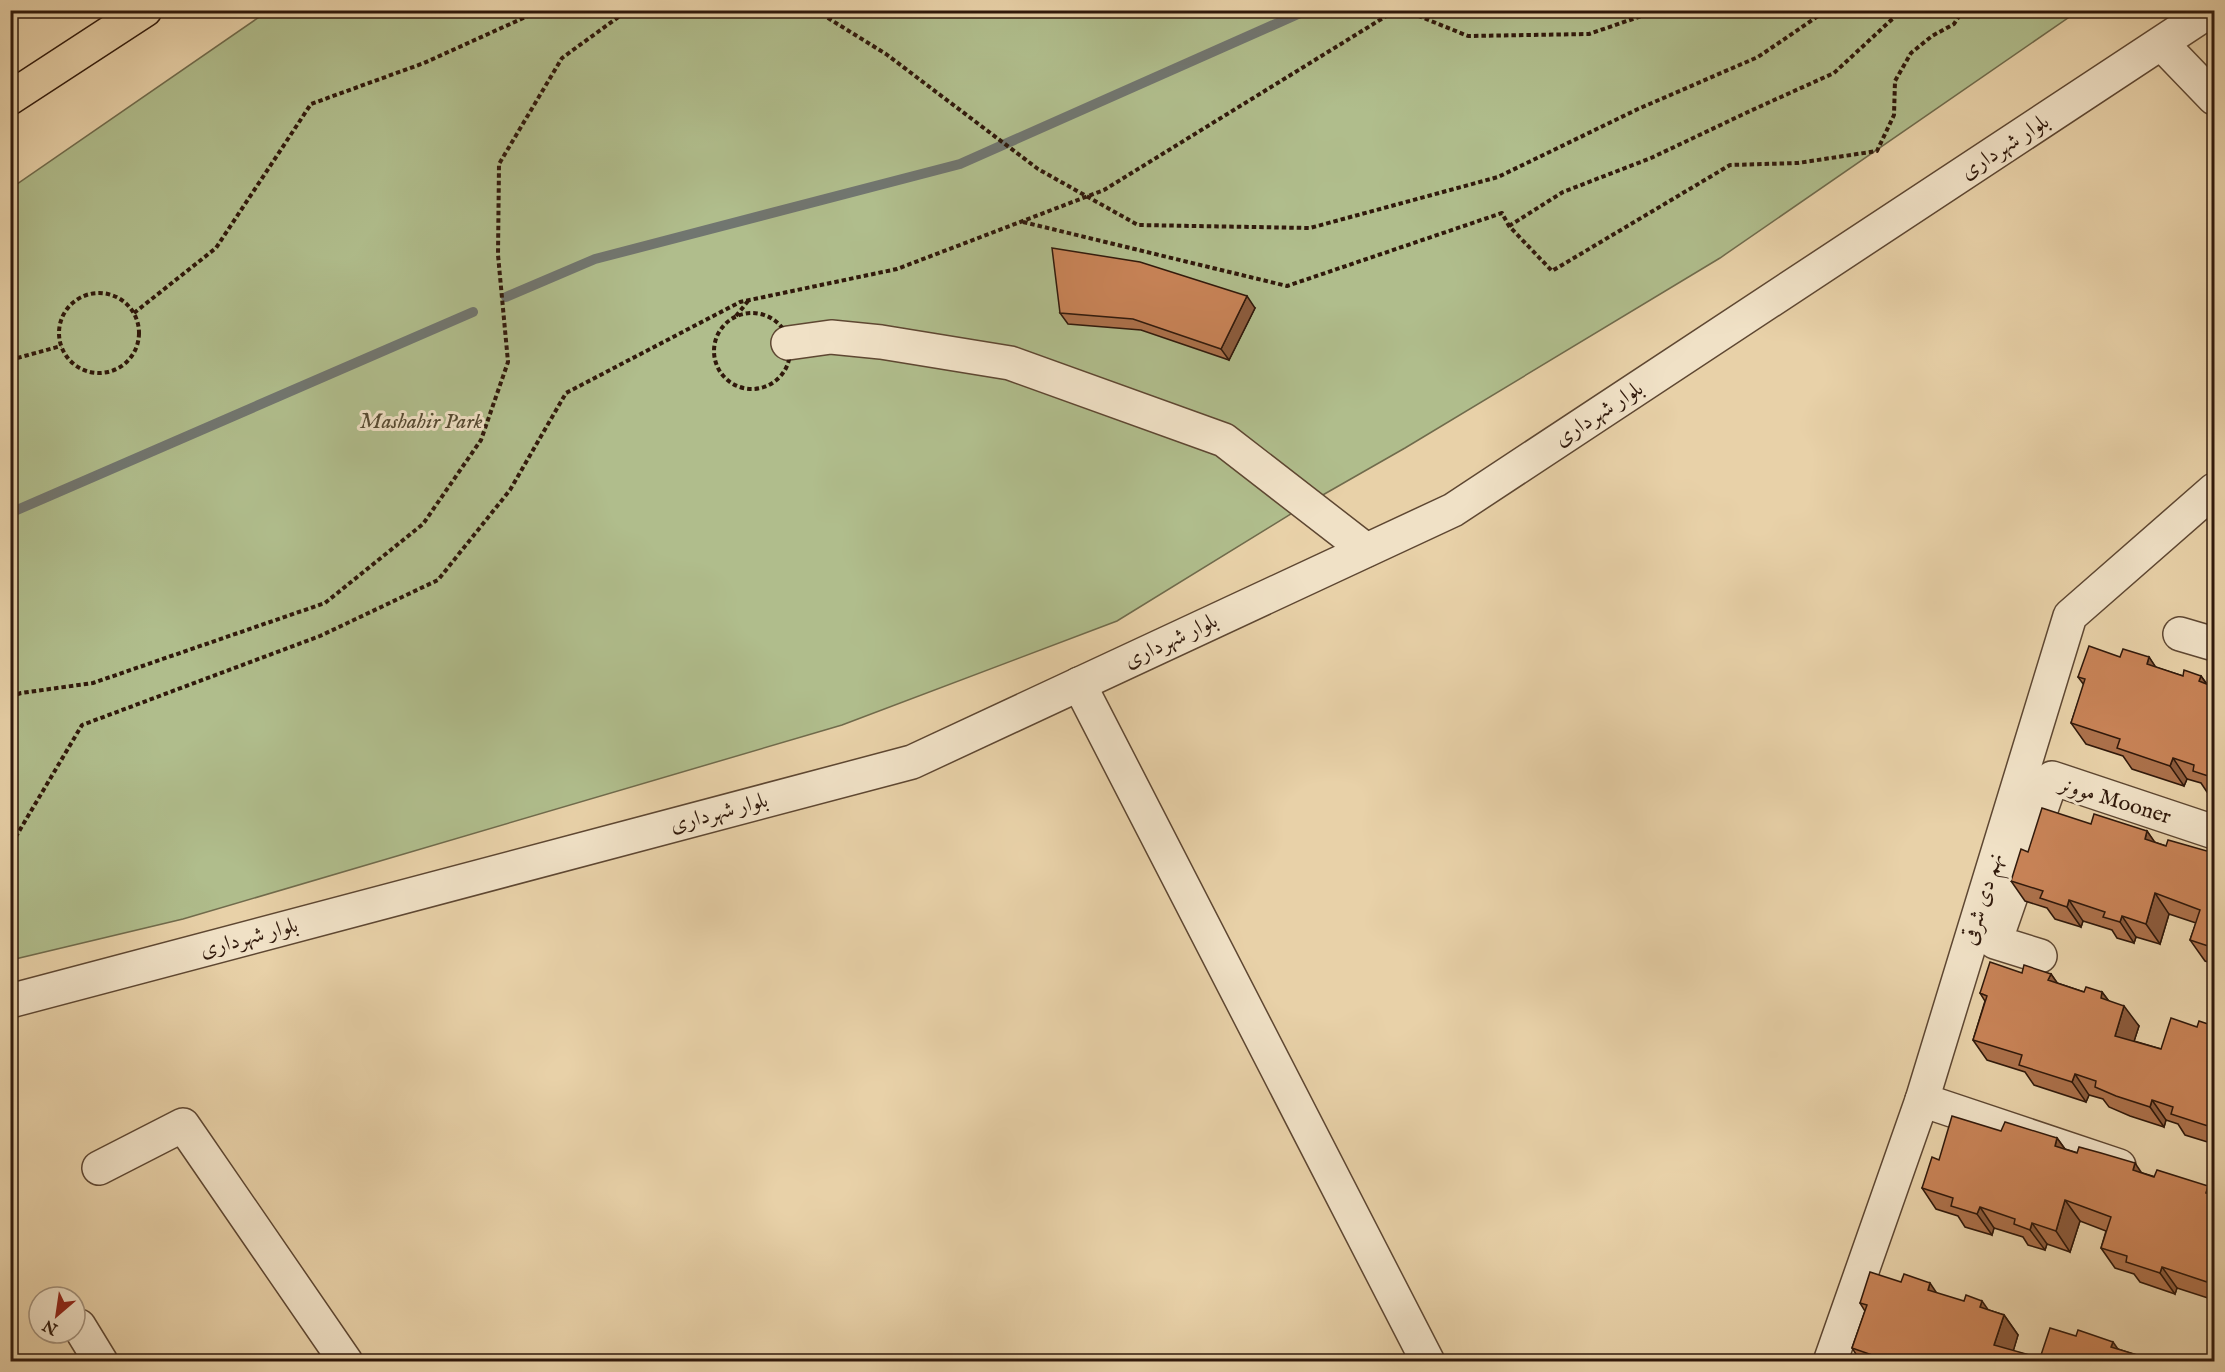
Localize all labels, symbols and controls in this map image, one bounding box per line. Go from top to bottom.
street label: بلوار شهرداری [1955,108,2055,186]
street label: بلوار شهرداری [1549,375,1649,453]
park label: Mashahir Park [360,408,483,436]
street label: بلوار شهرداری [1119,607,1223,675]
street label: موونر Mooner [2054,770,2174,831]
street label: بلوار شهرداری [667,786,771,840]
street label: نهم دی شرقی [1956,850,2015,950]
street label: بلوار شهرداری [197,911,301,965]
north arrow [27,1285,87,1345]
text: N [40,1314,62,1339]

